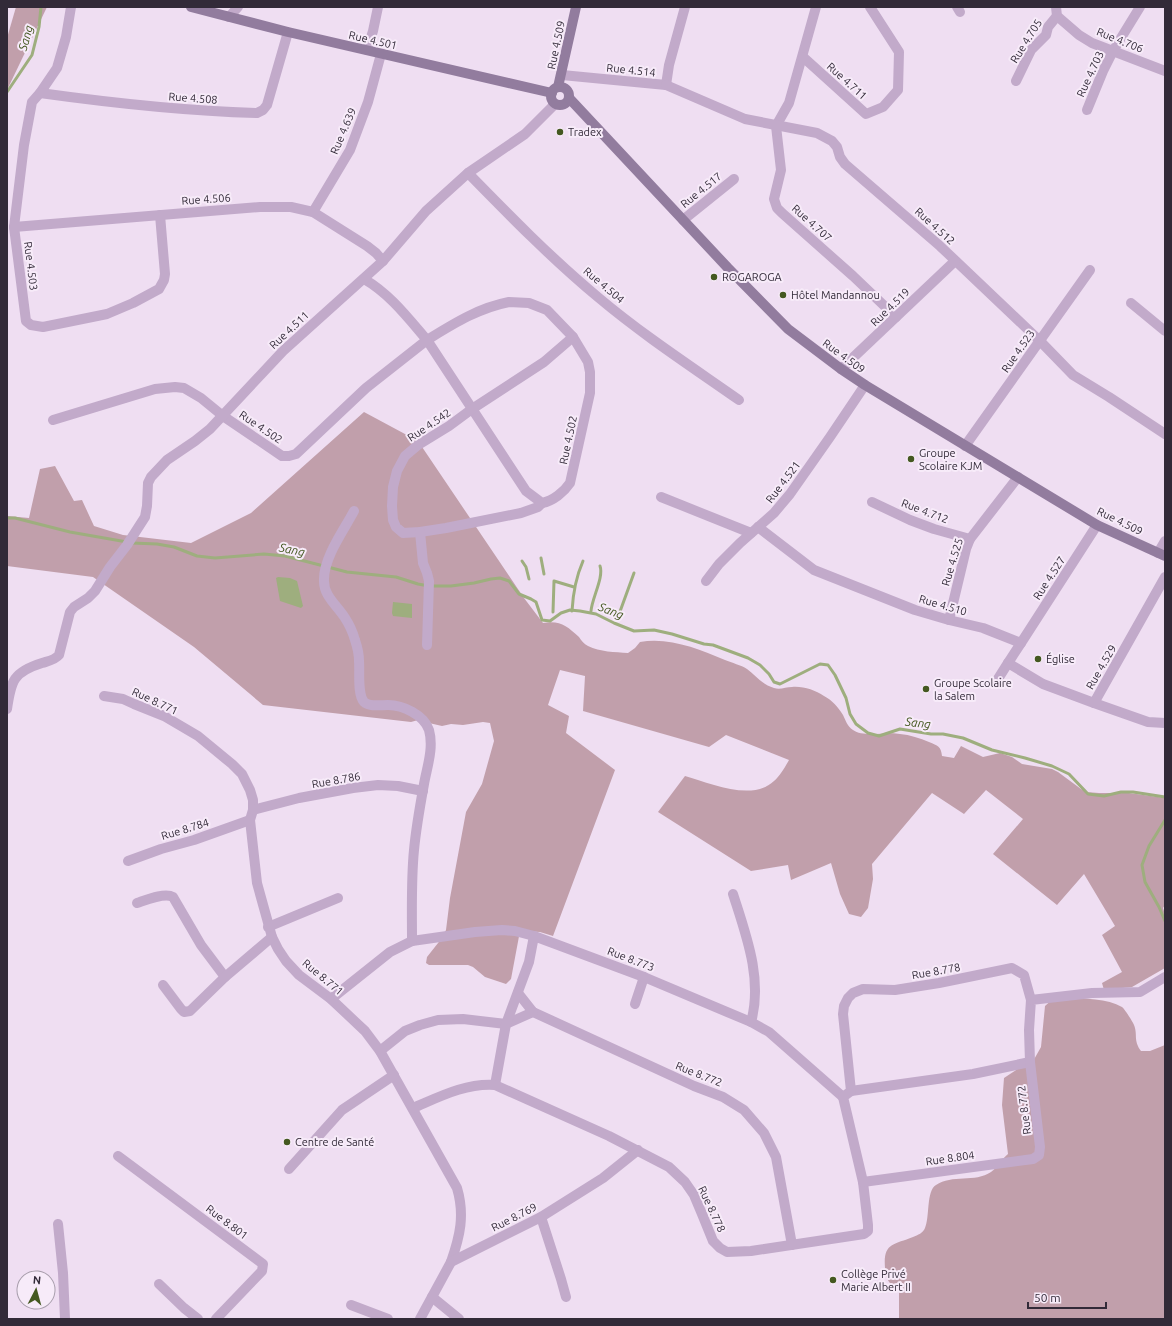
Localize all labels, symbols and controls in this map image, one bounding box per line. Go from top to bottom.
street label: Rue 4.705 [1008,17,1044,65]
street label: Rue 4.509 [545,20,567,70]
water label: Sang [15,23,35,53]
street label: Rue 4.706 [1095,25,1145,55]
street label: Rue 4.501 [348,29,398,51]
street label: Rue 4.703 [1074,49,1106,99]
street label: Rue 4.711 [825,60,869,102]
street label: Rue 4.514 [606,61,656,79]
street label: Rue 4.508 [168,90,218,106]
street label: Rue 4.639 [328,106,358,156]
place label: Tradex [568,126,602,138]
marker: Tradex [555,127,565,137]
street label: Rue 4.517 [678,170,724,210]
street label: Rue 4.506 [181,191,231,207]
street label: Rue 4.707 [790,202,834,244]
street label: Rue 4.512 [913,205,957,247]
street label: Rue 4.503 [22,241,40,291]
street label: Rue 4.504 [581,265,627,305]
place label: ROGAROGA [722,271,782,283]
marker: ROGAROGA [709,272,719,282]
street label: Rue 4.519 [868,286,912,328]
place label: Hôtel Mandannou [791,289,880,301]
marker: Hôtel Mandannou [778,290,788,300]
street label: Rue 4.511 [267,309,311,351]
street label: Rue 4.523 [999,327,1037,375]
street label: Rue 4.509 [821,337,867,375]
street label: Rue 4.542 [405,406,453,444]
street label: Rue 4.502 [237,408,285,446]
street label: Rue 4.502 [557,415,579,465]
place label: Groupe Scolaire KJM [919,447,982,472]
marker: Groupe Scolaire KJM [906,454,916,464]
street label: Rue 4.521 [763,459,803,505]
street label: Rue 4.712 [900,497,950,525]
street label: Rue 4.509 [1095,505,1145,537]
street label: Rue 4.525 [939,537,965,587]
water label: Sang [277,540,307,559]
street label: Rue 4.527 [1031,554,1067,602]
street label: Rue 4.510 [918,592,968,618]
water label: Sang [596,599,626,622]
street label: Rue 4.529 [1083,643,1119,691]
place label: Église [1046,652,1075,665]
marker: Église [1033,654,1043,664]
place label: Groupe Scolaire la Salem [934,677,1012,702]
marker: Groupe Scolaire la Salem [921,684,931,694]
street label: Rue 8.771 [130,685,180,717]
water label: Sang [904,714,932,731]
street label: Rue 8.786 [311,770,361,790]
street label: Rue 8.784 [160,816,210,842]
street label: Rue 8.773 [606,945,656,973]
street label: Rue 8.771 [300,957,346,997]
street label: Rue 8.778 [911,961,961,981]
street label: Rue 8.772 [674,1059,724,1089]
street label: Rue 8.772 [1015,1085,1033,1135]
place label: Centre de Santé [295,1136,374,1148]
marker: Centre de Santé [282,1137,292,1147]
street label: Rue 8.804 [925,1149,975,1167]
street label: Rue 8.778 [696,1184,728,1234]
street label: Rue 8.769 [489,1200,539,1234]
street label: Rue 8.801 [204,1202,250,1242]
place label: Collège Privé Marie Albert II [841,1268,911,1293]
north arrow [16,1270,56,1310]
text: N [32,1274,42,1286]
marker: Collège Privé Marie Albert II [828,1275,838,1285]
scale bar [1028,1284,1106,1310]
text: 50 m [1034,1291,1061,1304]

